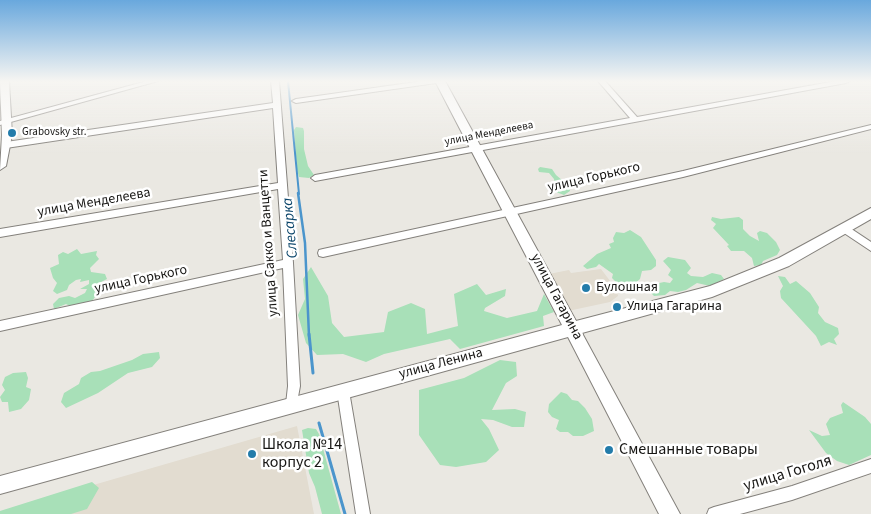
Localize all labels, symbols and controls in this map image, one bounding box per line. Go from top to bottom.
street label: улица Менделеева [444,119,534,149]
place label: Grabovsky str. [22,126,86,140]
marker: Grabovsky str. [6,127,18,139]
street label: улица Горького [546,159,642,197]
street label: улица Сакко и Ванцетти [255,169,283,317]
street label: улица Менделеева [36,185,152,221]
water label: Слесарка [279,197,303,259]
street label: улица Гагарина [526,251,586,343]
street label: улица Горького [93,262,189,298]
place label: Булошная [596,280,658,296]
marker: Булошная [580,282,592,294]
place label: Улица Гагарина [627,299,722,315]
marker: Улица Гагарина [611,301,623,313]
street label: улица Ленина [397,345,485,383]
place label: Школа №14 корпус 2 [262,435,342,473]
place label: Смешанные товары [619,440,758,460]
marker: Смешанные товары [603,444,615,456]
marker: Школа №14 корпус 2 [246,448,258,460]
street label: улица Гоголя [741,451,835,497]

